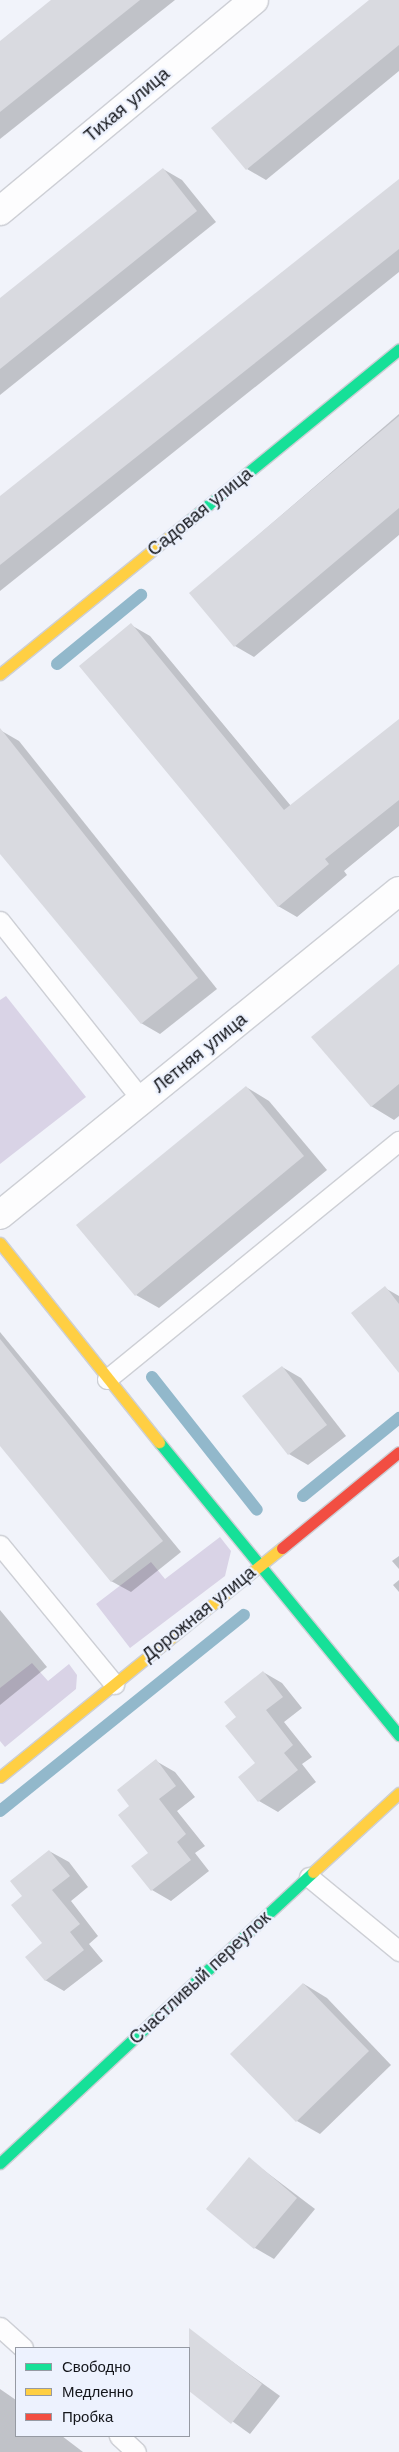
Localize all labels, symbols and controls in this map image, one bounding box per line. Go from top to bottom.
street label: Тихая улица [80,63,174,147]
street label: Садовая улица [143,463,257,561]
street label: Летняя улица [149,1009,251,1097]
street label: Дорожная улица [138,1562,260,1666]
street label: Счастливый переулок [125,1907,275,2049]
legend [15,2347,190,2437]
text: Свободно [62,2358,131,2376]
text: Медленно [62,2383,133,2401]
text: Пробка [62,2408,113,2426]

